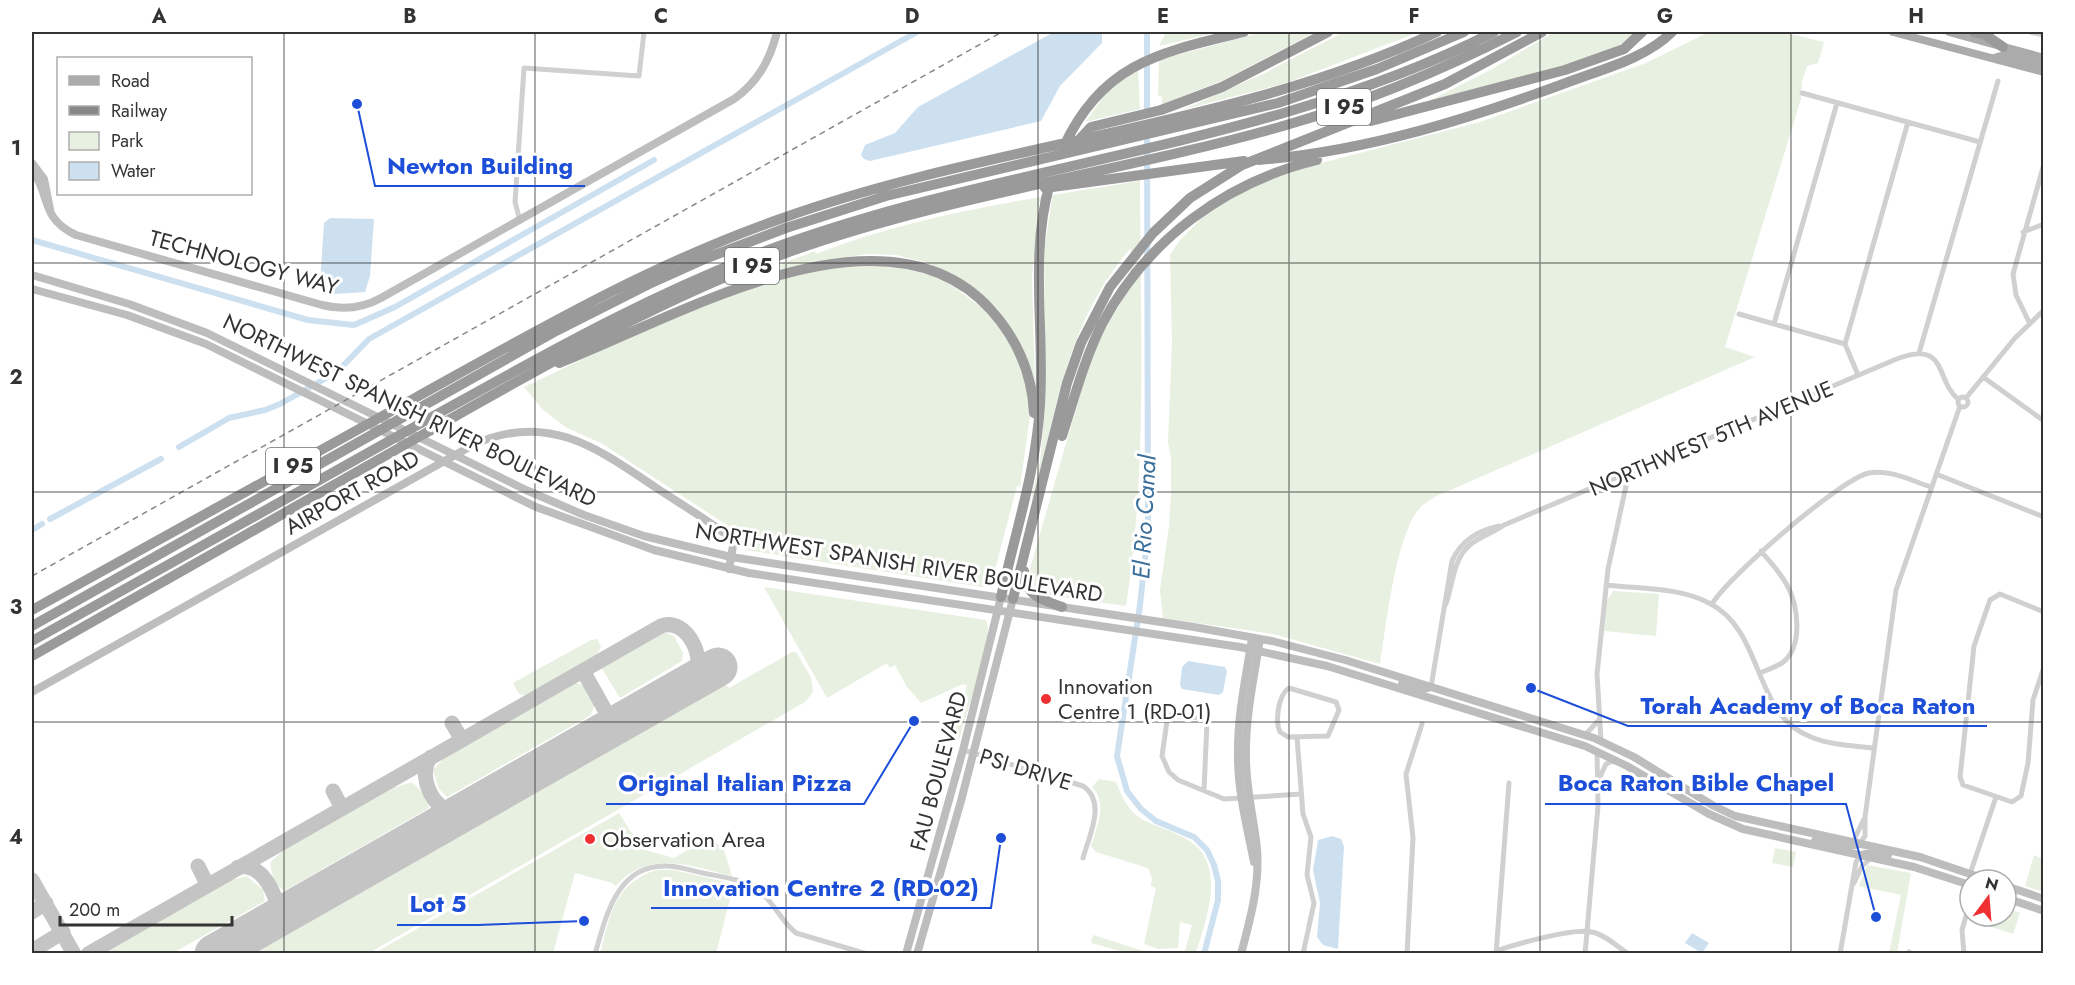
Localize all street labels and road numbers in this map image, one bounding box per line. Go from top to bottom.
road number: I 95 [1317,89,1371,125]
street label: TECHNOLOGY WAY [146,221,343,303]
road number: I 95 [725,248,779,284]
street label: NORTHWEST SPANISH RIVER BOULEVARD [218,305,602,515]
street label: NORTHWEST 5TH AVENUE [1584,372,1838,504]
street label: AIRPORT ROAD [279,442,425,542]
road number: I 95 [266,448,320,484]
street label: NORTHWEST SPANISH RIVER BOULEVARD [693,514,1105,610]
street label: FAU BOULEVARD [901,688,975,854]
street label: PSI DRIVE [976,740,1076,798]

